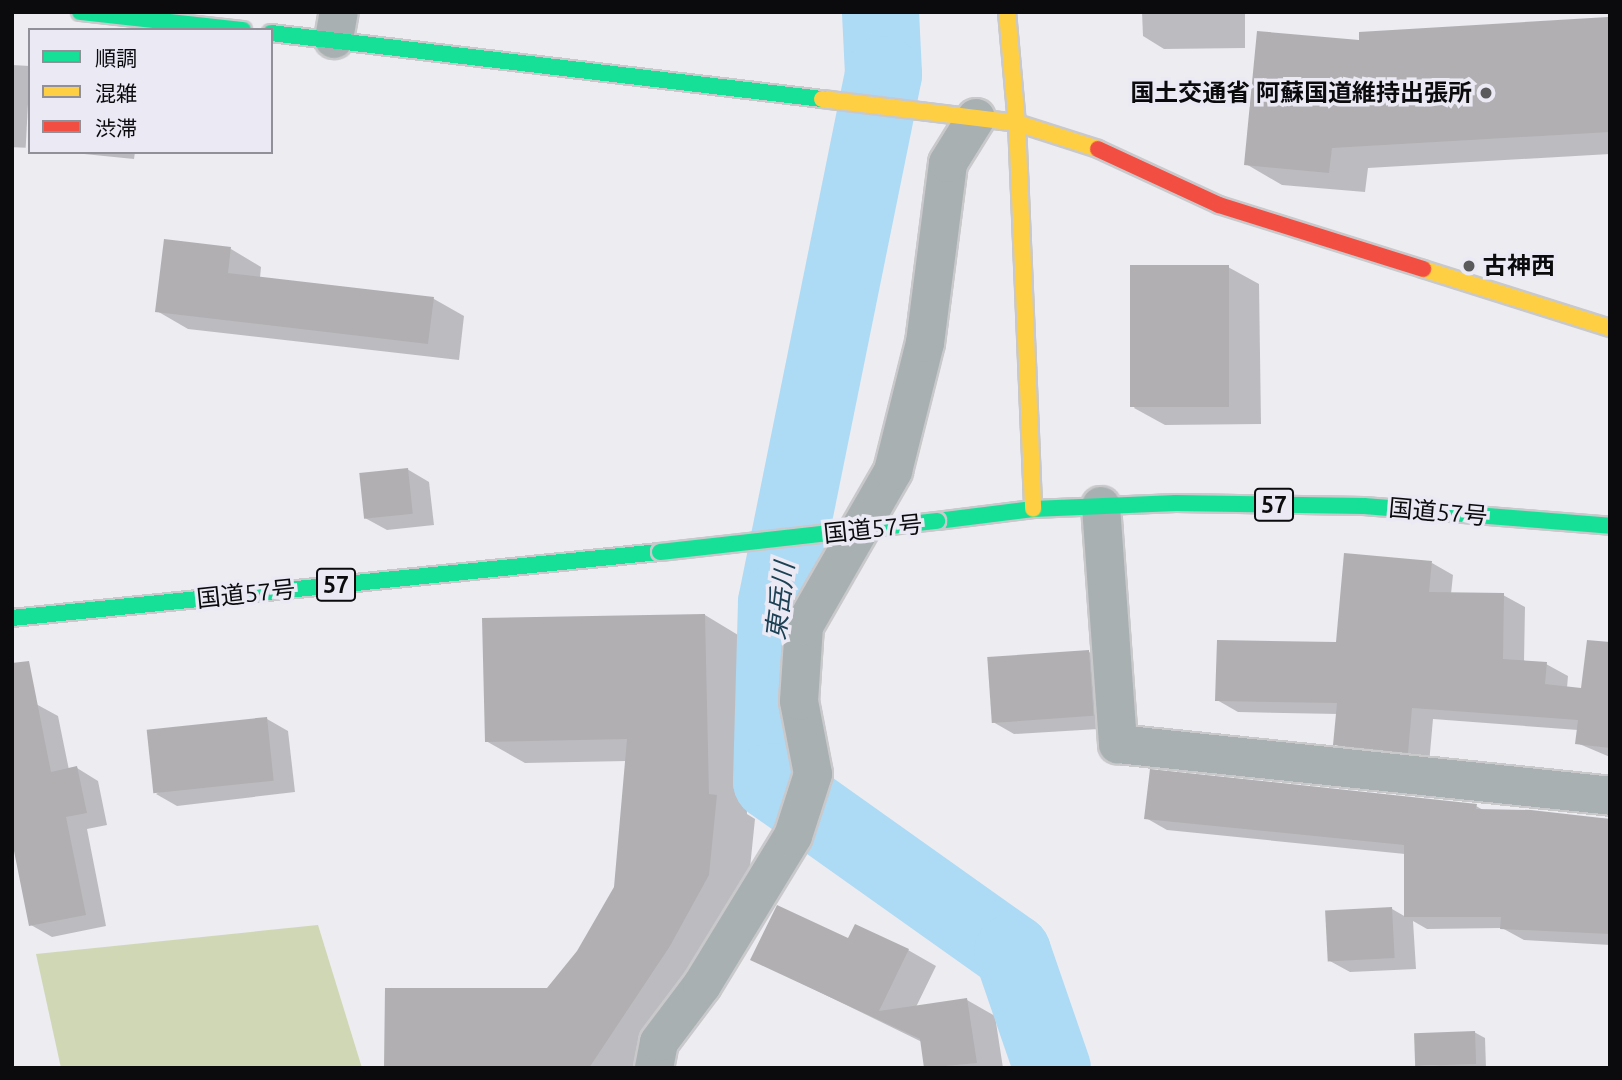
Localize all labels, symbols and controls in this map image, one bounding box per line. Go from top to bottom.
legend [28,28,273,154]
text: 順調 [95,46,137,70]
place label: 国土交通省 阿蘇国道維持出張所 [1130,79,1472,107]
text: 混雑 [95,81,137,105]
marker: 国土交通省 阿蘇国道維持出張所 [1478,85,1494,101]
text: 渋滞 [95,116,137,140]
place label: 古神西 [1483,252,1555,280]
marker: 古神西 [1461,258,1477,274]
road number: 57 [1253,485,1295,524]
street label: 国道57号 [1387,493,1489,531]
street label: 国道57号 [822,510,924,548]
water label: 東岳川 [760,560,800,642]
road number: 57 [315,566,357,604]
street label: 国道57号 [195,575,297,613]

